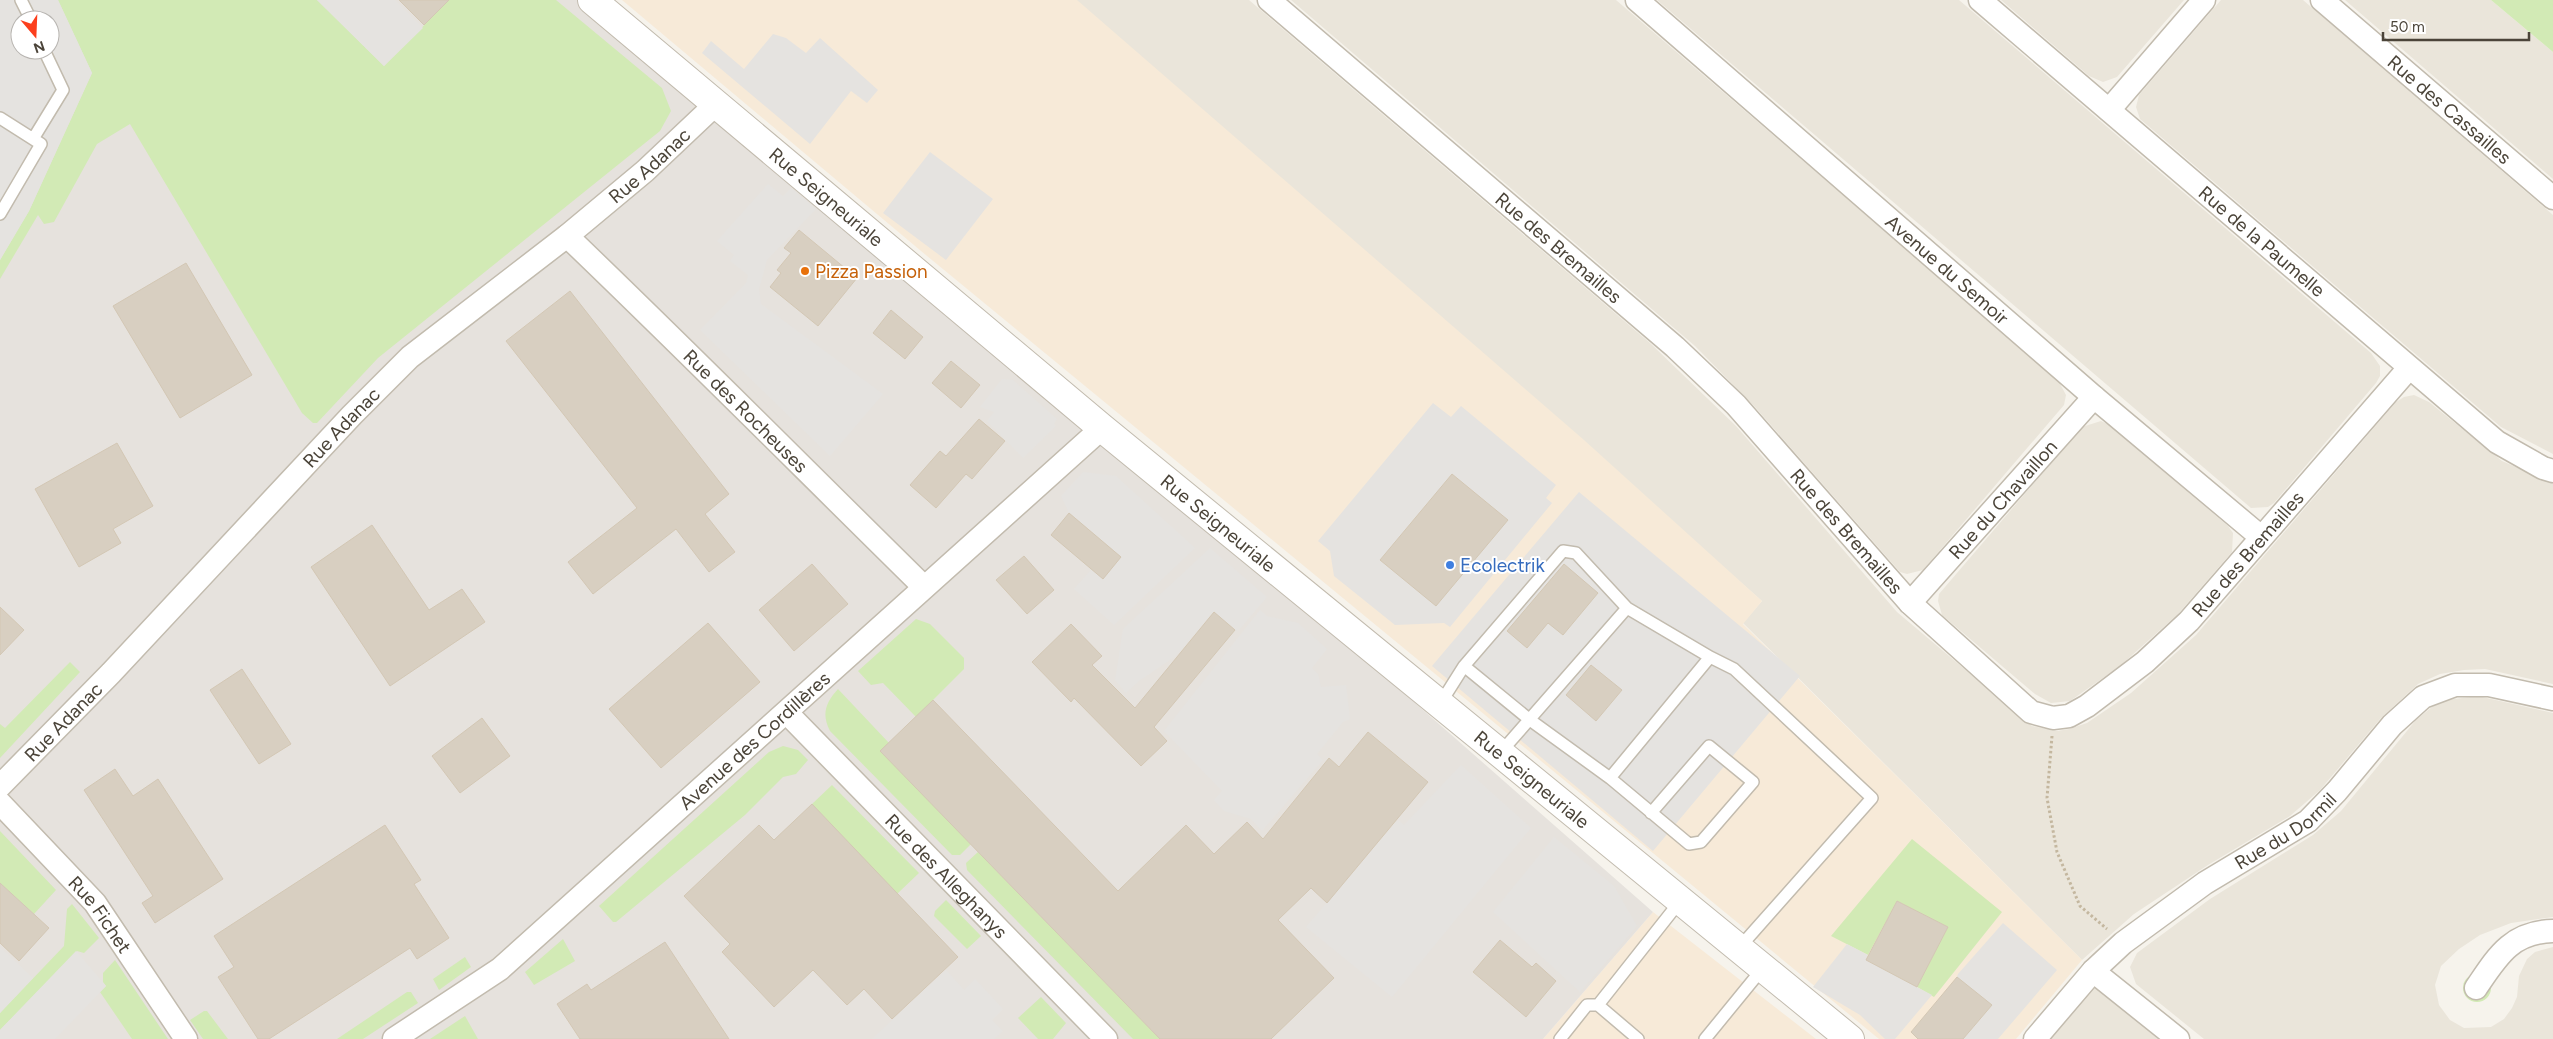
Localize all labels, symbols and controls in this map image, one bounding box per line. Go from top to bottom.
north arrow [10,10,60,60]
scale bar [2383,10,2529,42]
text: 50 m [2390,18,2425,36]
text: N [31,37,47,57]
street label: Rue des Cassailles [2383,50,2516,169]
street label: Rue Adanac [604,123,695,208]
street label: Rue Seigneuriale [765,142,888,251]
street label: Rue de la Paumelle [2194,181,2330,301]
street label: Rue des Bremailles [1491,187,1627,308]
street label: Avenue du Semoir [1881,210,2014,330]
place label: Pizza Passion [815,260,928,283]
marker: Pizza Passion [799,265,811,277]
street label: Rue des Rocheuses [679,344,813,477]
street label: Rue Adanac [298,383,384,472]
street label: Rue du Chavaillon [1943,435,2062,564]
street label: Rue des Bremailles [1786,464,1908,598]
street label: Rue Seigneuriale [1156,469,1281,577]
street label: Rue des Bremailles [2186,486,2308,622]
place label: Ecolectrik [1460,554,1545,577]
marker: Ecolectrik [1444,559,1456,571]
street label: Avenue des Cordillères [674,667,835,814]
street label: Rue Adanac [19,677,107,766]
street label: Rue Seigneuriale [1470,725,1594,833]
street label: Rue du Dormil [2230,788,2341,874]
street label: Rue des Alleghanys [881,809,1013,943]
street label: Rue Fichet [64,871,137,957]

